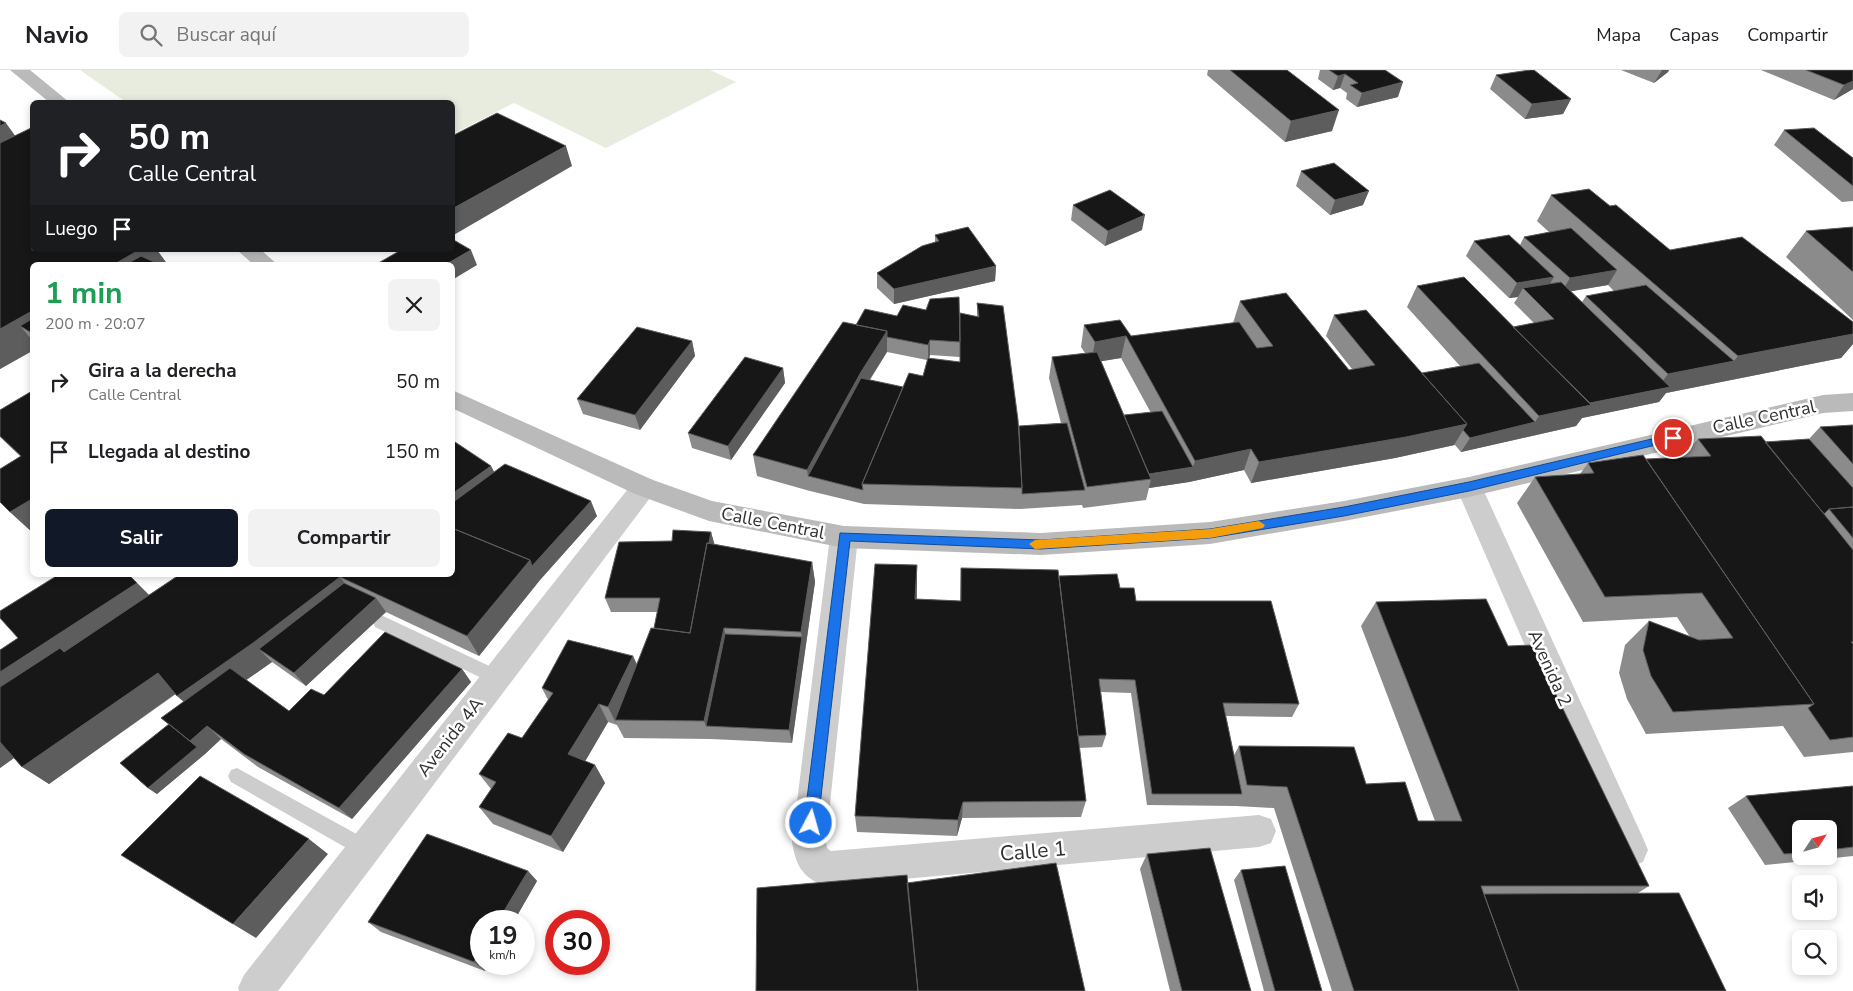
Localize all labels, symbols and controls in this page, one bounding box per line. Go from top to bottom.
search box [119,12,469,57]
text: Navio [25,19,89,51]
icon: search [137,21,165,49]
text: Buscar aquí [177,22,276,48]
text: Mapa [1596,23,1641,47]
text: Capas [1669,23,1719,47]
text: Compartir [1747,23,1828,47]
text: 50 m [128,114,210,161]
icon: right [45,120,110,185]
text: Calle Central [128,159,256,189]
icon: arrive [108,215,136,243]
text: Luego [45,216,98,242]
text: 1 min [45,273,123,314]
button: close [388,279,440,331]
text: 200 m · 20:07 [45,313,146,335]
text: Gira a la derecha [88,358,237,384]
icon: right [45,368,73,396]
text: 50 m [396,369,440,395]
text: Calle Central [88,384,181,406]
street label: Calle Central [1710,394,1818,440]
pin [1652,417,1694,459]
icon: arrive [1659,424,1687,452]
icon: arrive [45,438,73,466]
text: Llegada al destino [88,439,250,465]
text: 150 m [385,439,440,465]
street label: Calle Central [719,501,827,545]
button: Salir [45,509,238,567]
button: Compartir [248,509,440,567]
street label: Avenida 2 [1523,626,1577,710]
street label: Avenida 4A [412,692,488,782]
position arrow [784,796,836,848]
north arrow [1792,820,1838,865]
map controls [1792,820,1837,975]
street label: Calle 1 [999,834,1067,868]
button: sound [1792,875,1837,920]
speed limit sign: 30 [545,910,610,975]
text: 19 [487,919,518,953]
button: search [1792,930,1837,975]
text: km/h [489,947,516,963]

